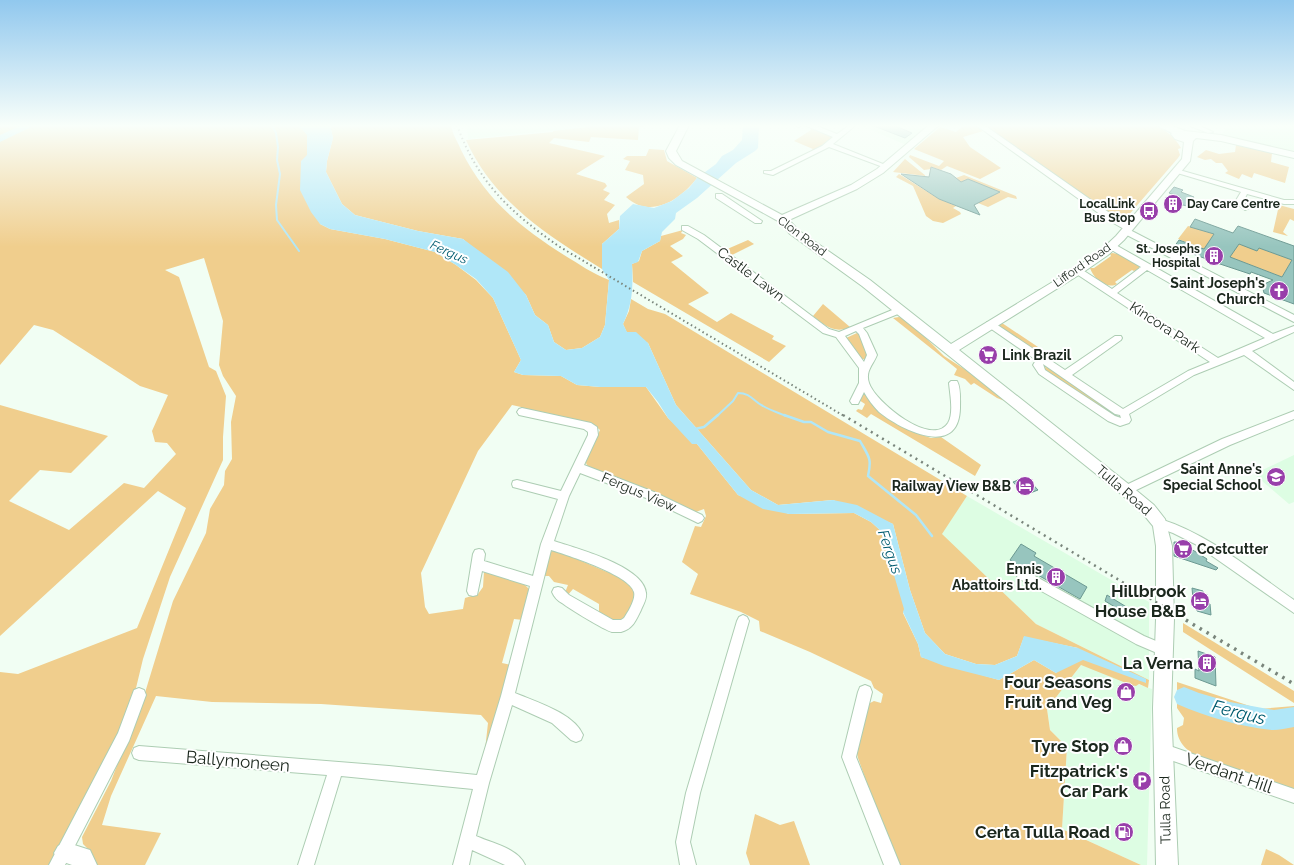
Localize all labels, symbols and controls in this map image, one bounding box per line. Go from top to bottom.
building icon: Day Care Centre [1162,193,1184,215]
place label: LocalLink Bus Stop [1079,197,1135,225]
place label: Day Care Centre [1187,197,1280,211]
bus stop icon: LocalLink Bus Stop [1138,200,1160,222]
street label: Clon Road [775,213,829,259]
water label: Fergus [428,237,470,267]
street label: Lifford Road [1051,240,1113,290]
place label: St. Josephs Hospital [1136,242,1200,270]
street label: Castle Lawn [714,244,788,304]
building icon: St. Josephs Hospital [1203,245,1225,267]
place label: Saint Joseph's Church [1170,275,1265,307]
church icon: Saint Joseph's Church [1268,280,1290,302]
street label: Kincora Park [1127,298,1204,356]
supermarket icon: Link Brazil [977,344,999,366]
place label: Link Brazil [1002,347,1072,363]
place label: Saint Anne's Special School [1163,461,1263,493]
street label: Tulla Road [1093,462,1155,518]
school or university icon: Saint Anne's Special School [1265,466,1287,488]
street label: Fergus View [599,469,679,515]
hotel icon: Railway View B&B [1014,475,1036,497]
place label: Railway View B&B [892,478,1011,494]
water label: Fergus [874,528,906,576]
supermarket icon: Costcutter [1172,538,1194,560]
place label: Costcutter [1197,541,1269,557]
place label: Ennis Abattoirs Ltd. [952,561,1042,593]
building icon: Ennis Abattoirs Ltd. [1045,566,1067,588]
place label: Hillbrook House B&B [1095,581,1187,621]
hotel icon: Hillbrook House B&B [1189,590,1211,612]
building icon: La Verna [1196,652,1218,674]
place label: La Verna [1123,653,1193,673]
place label: Four Seasons Fruit and Veg [1004,672,1112,712]
shop icon: Four Seasons Fruit and Veg [1115,681,1137,703]
water label: Fergus [1210,695,1269,729]
shop icon: Tyre Stop [1112,735,1134,757]
place label: Tyre Stop [1032,736,1109,756]
street label: Ballymoneen [185,746,291,776]
street label: Verdant Hill [1183,749,1276,797]
place label: Fitzpatrick's Car Park [1030,761,1129,801]
parking icon: Fitzpatrick's Car Park [1131,770,1153,792]
street label: Tulla Road [1156,776,1174,844]
fuel station icon: Certa Tulla Road [1113,821,1135,843]
place label: Certa Tulla Road [975,822,1110,842]

